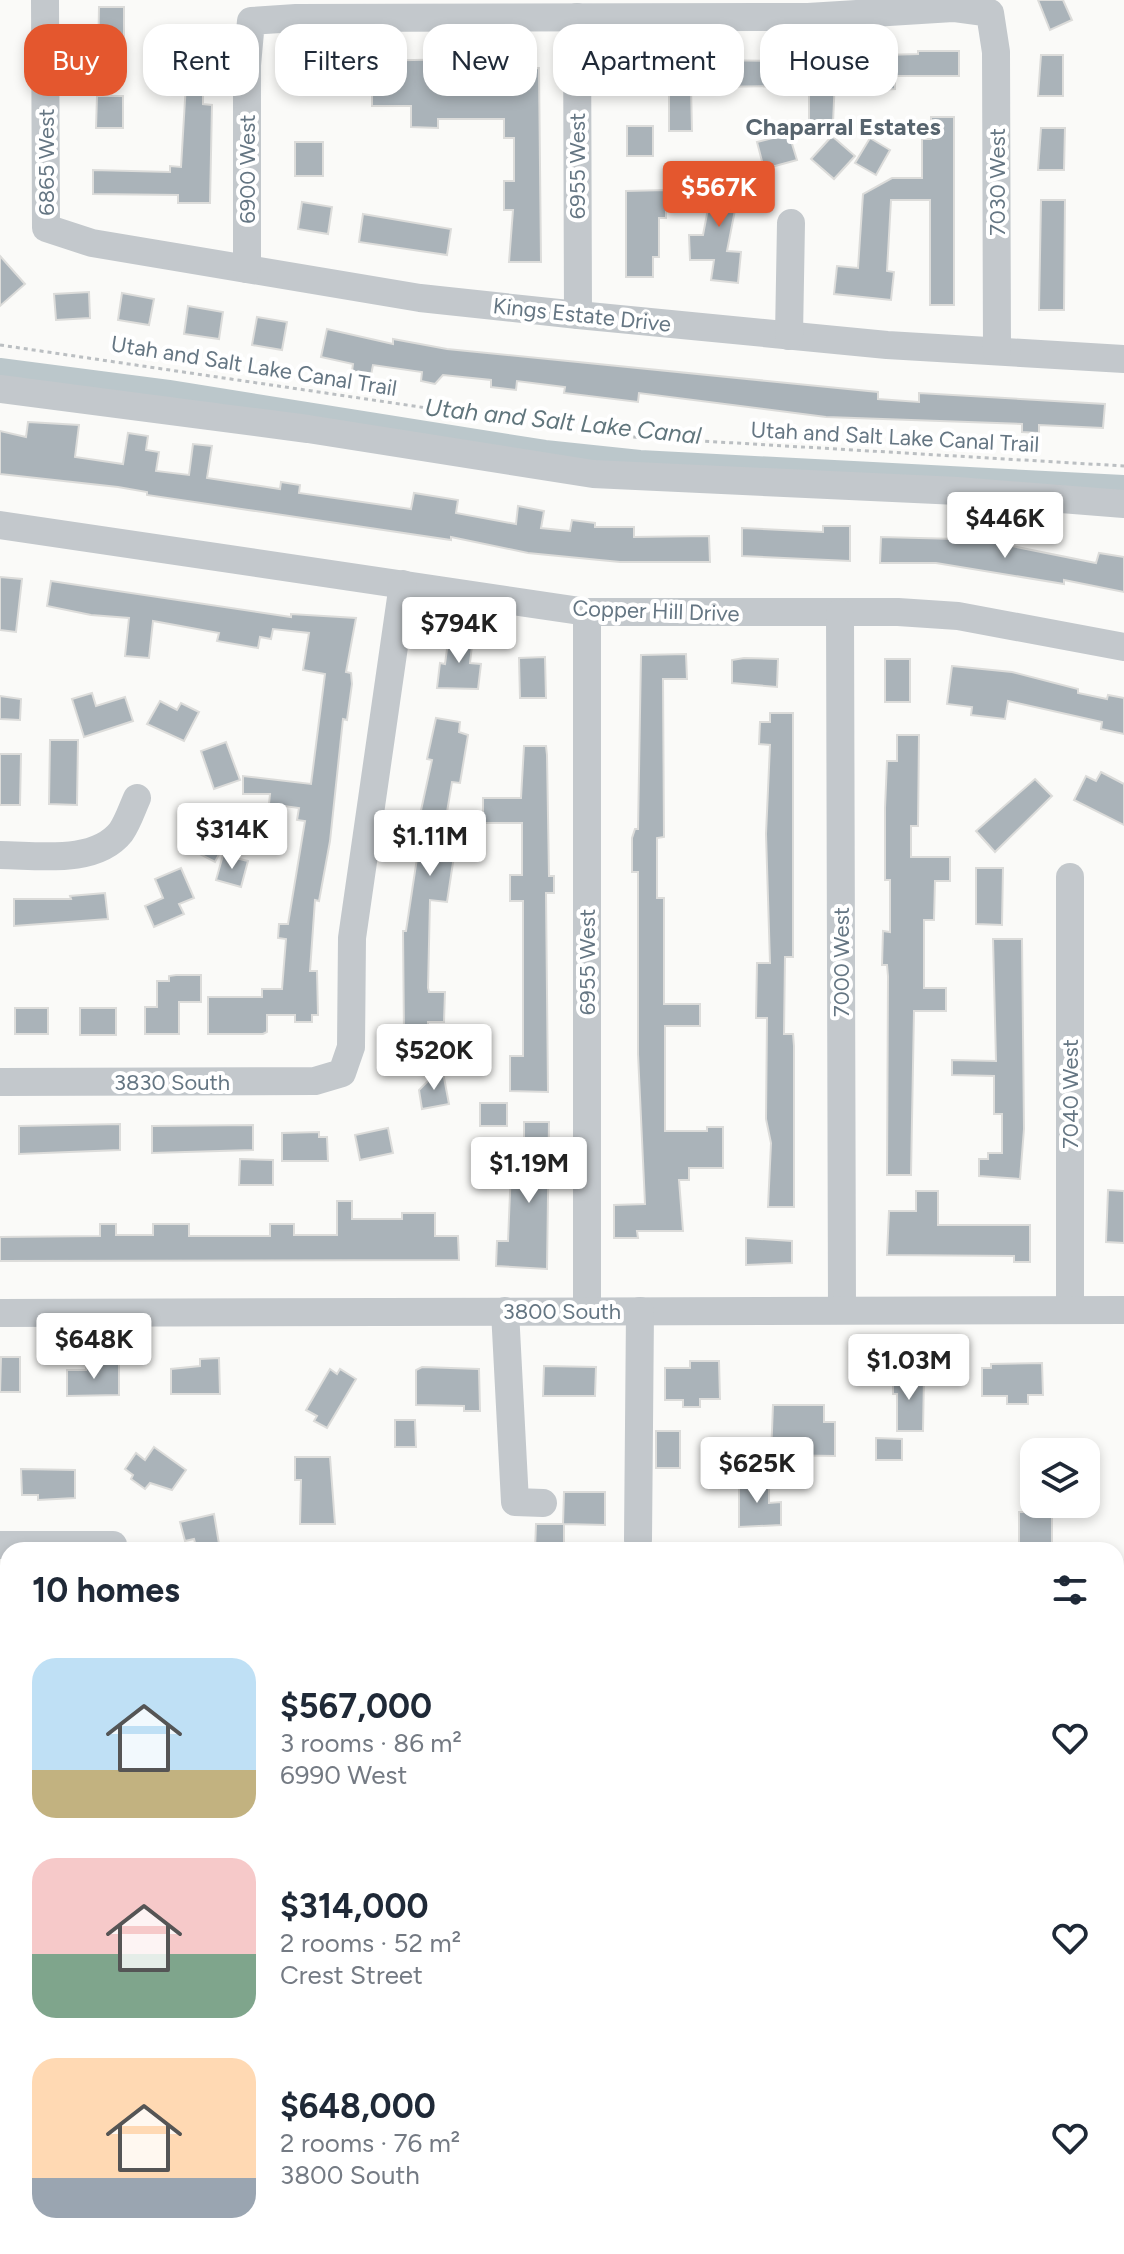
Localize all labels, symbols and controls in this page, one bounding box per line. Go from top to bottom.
chip: Buy [24,24,127,96]
chip: Rent [143,24,259,96]
chip: Filters [275,24,407,96]
chip: New [423,24,537,96]
chip: Apartment [553,24,744,96]
chip: House [760,24,898,96]
street label: 6865 West [33,108,60,216]
district label: Chaparral Estates [745,112,941,141]
street label: 6955 West [564,113,591,219]
street label: 6900 West [234,114,261,224]
street label: 7030 West [984,128,1011,236]
pin: $567K [663,161,775,229]
text: $567K [681,171,757,203]
street label: Kings Estate Drive [492,292,672,338]
street label: Utah and Salt Lake Canal Trail [109,330,399,402]
water label: Utah and Salt Lake Canal [423,392,703,450]
street label: Utah and Salt Lake Canal Trail [750,416,1040,458]
pin: $446K [949,492,1061,560]
text: $446K [965,502,1045,534]
street label: Copper Hill Drive [572,595,740,627]
pin: $794K [403,597,515,665]
text: $794K [420,607,498,639]
pin: $314K [176,803,288,871]
pin: $1.11M [365,810,495,878]
text: $314K [195,813,269,845]
text: $1.11M [392,820,468,852]
street label: 7000 West [828,907,855,1017]
street label: 6955 West [574,909,601,1015]
pin: $520K [378,1024,490,1092]
text: $520K [395,1034,473,1066]
street label: 7040 West [1057,1039,1084,1149]
street label: 3830 South [114,1069,230,1096]
pin: $1.19M [464,1137,594,1205]
text: $1.19M [489,1147,569,1179]
street label: 3800 South [503,1298,621,1325]
pin: $648K [38,1313,150,1381]
text: $648K [54,1323,134,1355]
pin: $1.03M [844,1334,974,1402]
text: $1.03M [866,1344,952,1376]
pin: $625K [701,1437,813,1505]
map controls [1020,1438,1100,1518]
button: layers [1020,1438,1100,1518]
text: $625K [719,1447,795,1479]
icon: filters [1048,1568,1092,1612]
text: 10 homes [32,1570,180,1611]
text: $567,000 [280,1686,432,1727]
icon: home [96,1690,192,1786]
icon: heart [1048,1716,1092,1760]
text: 3 rooms · 86 m² [280,1727,462,1759]
text: 6990 West [280,1759,407,1791]
text: $314,000 [280,1886,428,1927]
icon: home [96,1890,192,1986]
icon: heart [1048,1916,1092,1960]
text: 2 rooms · 52 m² [280,1927,461,1959]
text: Crest Street [280,1959,423,1991]
text: $648,000 [280,2086,436,2127]
icon: home [96,2090,192,2186]
icon: heart [1048,2116,1092,2160]
text: 2 rooms · 76 m² [280,2127,460,2159]
text: 3800 South [280,2159,420,2191]

